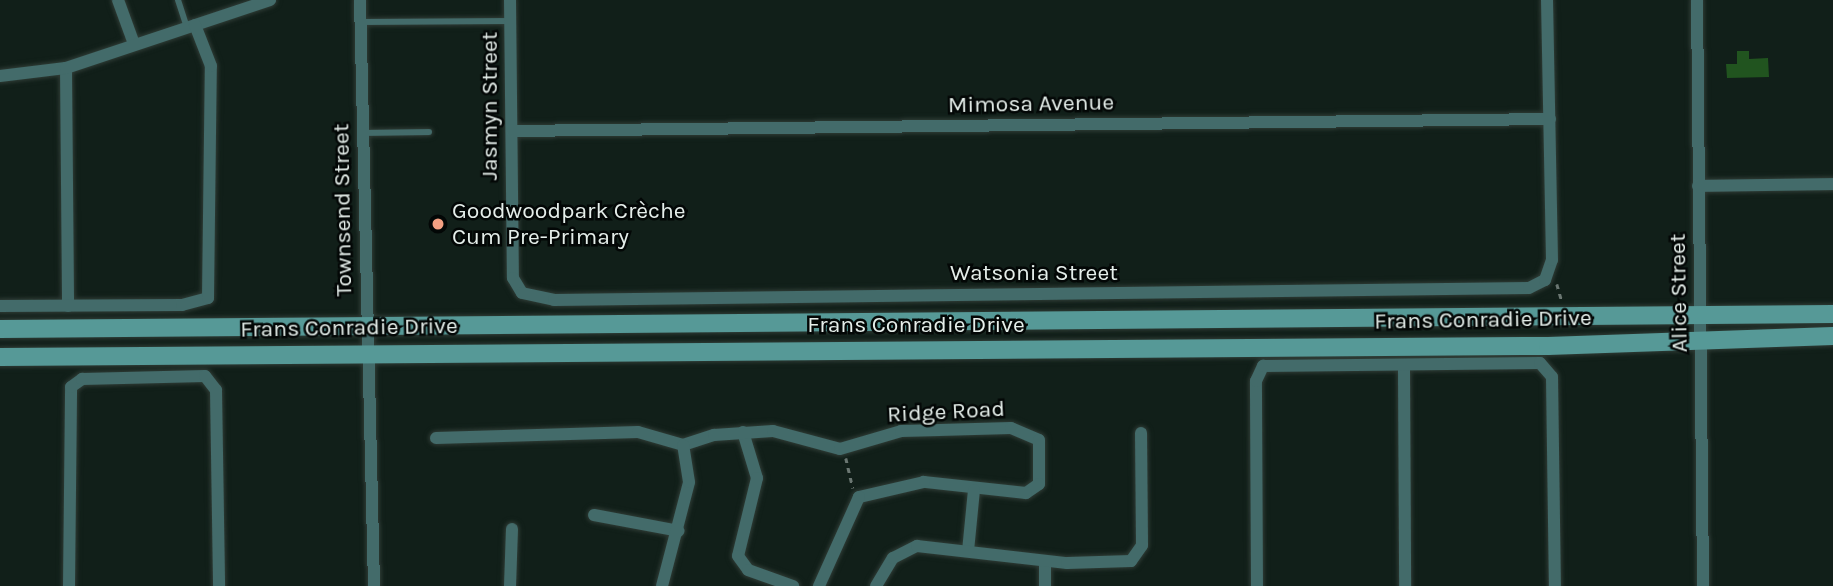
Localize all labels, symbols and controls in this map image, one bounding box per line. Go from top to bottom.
street label: Jasmyn Street [476,32,504,180]
street label: Mimosa Avenue [948,89,1114,119]
street label: Townsend Street [328,123,358,297]
place label: Goodwoodpark Crèche Cum Pre-Primary [452,197,686,251]
marker: Goodwoodpark Crèche Cum Pre-Primary [430,216,446,232]
street label: Alice Street [1664,233,1694,353]
street label: Watsonia Street [950,259,1118,287]
street label: Frans Conradie Drive [1374,304,1592,336]
street label: Frans Conradie Drive [807,311,1025,339]
street label: Frans Conradie Drive [240,312,458,344]
street label: Ridge Road [886,395,1006,429]

